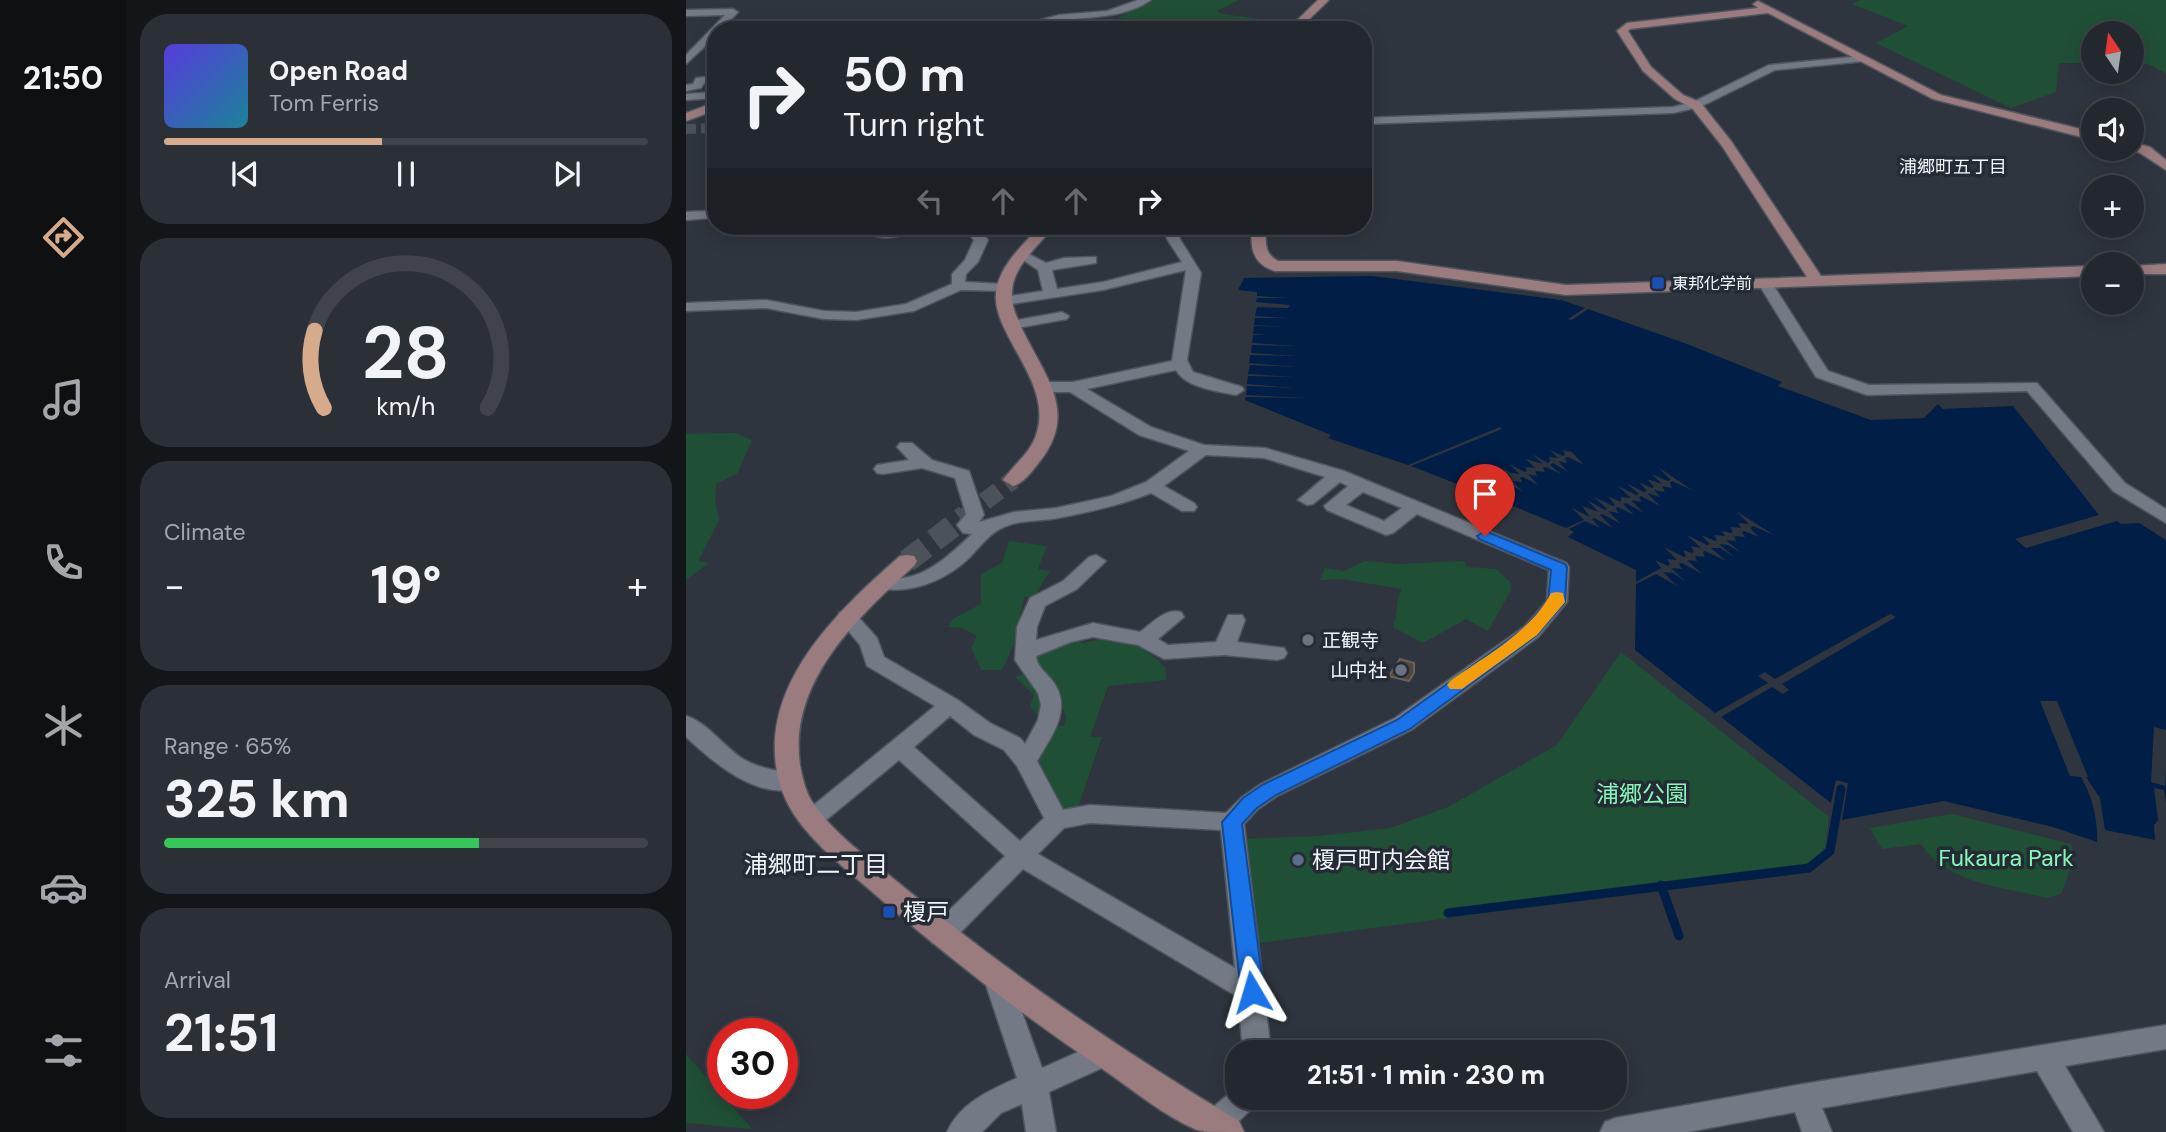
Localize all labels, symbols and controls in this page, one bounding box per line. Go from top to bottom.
north arrow [2081,21,2144,84]
map controls [2081,21,2144,315]
text: 50 m [843,42,966,106]
icon: right [728,49,819,140]
text: Open Road [269,54,408,88]
text: 21:50 [23,57,103,99]
text: Tom Ferris [269,88,379,118]
button: sound [2081,98,2144,161]
text: Turn right [843,104,985,146]
icon: previous [226,155,264,193]
icon: pause [387,155,425,193]
icon: next [548,155,586,193]
district label: 浦郷町五丁目 [1899,155,2007,179]
button: + [2081,175,2144,238]
icon: left [911,182,949,220]
icon: ahead [984,182,1022,220]
icon: ahead [1057,182,1095,220]
icon: right [1130,182,1168,220]
icon: directions [39,213,88,262]
button: − [2081,252,2144,315]
place label: 東邦化学前 [1672,273,1752,294]
marker: 東邦化学前 [1650,275,1666,291]
text: 28 [362,307,450,402]
icon: music [39,375,88,424]
text: km/h [376,390,436,423]
pin [1455,464,1515,536]
icon: arrive [1466,475,1504,513]
text: Climate [164,517,246,547]
icon: phone [39,538,88,587]
text: 19° [370,551,442,619]
text: − [164,561,185,611]
text: + [627,561,648,611]
place label: 正観寺 [1322,628,1379,653]
marker: 正観寺 [1300,632,1316,648]
place label: 山中社 [1330,658,1387,683]
marker: 山中社 [1393,662,1409,678]
icon: climate [39,701,88,750]
text: Range · 65% [164,731,291,761]
text: 325 km [164,765,350,833]
park label: 浦郷公園 [1596,779,1688,809]
park label: Fukaura Park [1938,843,2074,873]
place label: 榎戸町内会館 [1312,845,1450,875]
district label: 浦郷町二丁目 [744,849,888,880]
marker: 榎戸町内会館 [1290,852,1306,868]
icon: car [39,863,88,912]
place label: 榎戸 [903,897,949,927]
marker: 榎戸 [881,904,897,920]
position arrow [1215,955,1289,1029]
text: Arrival [164,965,231,995]
text: 21:51 [164,999,278,1067]
speed limit sign: 30 [707,1018,798,1109]
icon: filters [39,1026,88,1075]
text: 21:51 · 1 min · 230 m [1307,1058,1545,1092]

